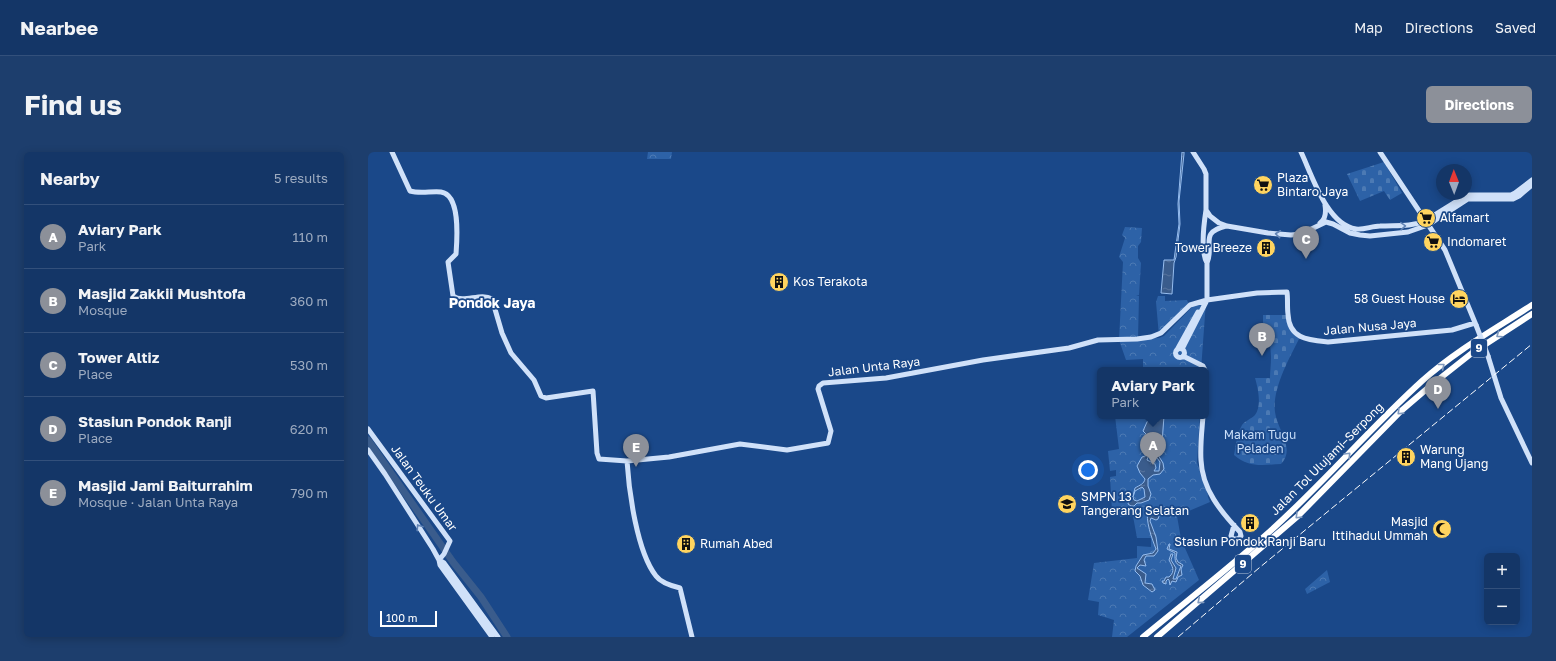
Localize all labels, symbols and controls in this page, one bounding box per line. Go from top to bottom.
text: Nearbee [20,16,98,39]
text: Map [1354,19,1383,36]
text: Directions [1405,19,1473,36]
text: Saved [1495,19,1536,36]
button: Directions [1426,86,1532,123]
text: Find us [24,88,122,121]
north arrow [1436,164,1472,200]
text: Nearby [40,168,100,189]
text: 5 results [274,170,328,186]
place label: Plaza Bintaro Jaya [1277,170,1348,199]
supermarket icon: Plaza Bintaro Jaya [1252,174,1274,196]
supermarket icon: Alfamart [1415,207,1437,229]
place label: Alfamart [1440,210,1490,225]
text: Aviary Park [78,220,162,238]
one-way arrow [1400,221,1406,230]
pin: C [1293,226,1319,259]
text: A [48,229,58,245]
text: 110 m [293,229,328,245]
one-way arrow [1275,230,1281,239]
supermarket icon: Indomaret [1422,231,1444,253]
place label: Indomaret [1447,234,1507,249]
building icon: Tower Breeze [1255,237,1277,259]
text: Park [78,238,106,254]
place label: Tower Breeze [1175,240,1252,255]
building icon: Kos Terakota [768,271,790,293]
place label: Kos Terakota [793,274,868,289]
text: Masjid Zakkii Mushtofa [78,284,246,302]
hotel icon: 58 Guest House [1448,288,1470,310]
place label: 58 Guest House [1354,291,1445,306]
text: B [48,293,58,309]
text: 360 m [290,293,328,309]
district label: Pondok Jaya [449,294,535,311]
text: Mosque [78,302,127,318]
street label: Jalan Nusa Jaya [1323,315,1417,338]
pin: B [1249,323,1275,356]
one-way arrow [1497,330,1504,337]
road number: 9 [1471,339,1487,357]
text: Tower Altiz [78,348,159,366]
street label: Jalan Unta Raya [827,353,921,380]
text: C [48,357,58,373]
text: 530 m [290,357,328,373]
one-way arrow [1438,363,1445,370]
text: Place [78,366,113,382]
popup [1097,367,1209,419]
text: Aviary Park [1111,376,1195,394]
pin: D [1425,376,1451,409]
text: Park [1111,394,1139,410]
street label: Jalan Tol Ulujami–Serpong [1267,399,1386,518]
one-way arrow [1397,408,1405,415]
text: Stasiun Pondok Ranji [78,412,232,430]
text: D [48,421,58,437]
text: 620 m [290,421,328,437]
park label: Makam Tugu Peladen [1224,427,1296,456]
text: Place [78,430,113,446]
pin: A [1140,432,1166,465]
pin: E [623,434,649,467]
street label: Jalan Teuku Umar [388,442,461,534]
place label: Warung Mang Ujang [1420,442,1488,471]
building icon: Warung Mang Ujang [1395,446,1417,468]
one-way arrow [1343,452,1351,460]
your location [1078,460,1098,480]
text: Masjid Jami Baiturrahim [78,476,253,494]
text: E [49,485,57,501]
text: 790 m [290,485,328,501]
place label: SMPN 13 Tangerang Selatan [1081,489,1189,518]
school or university icon: SMPN 13 Tangerang Selatan [1056,493,1078,515]
text: Mosque · Jalan Unta Raya [78,494,238,510]
one-way arrow [1296,511,1303,518]
building icon: Stasiun Pondok Ranji Baru [1239,512,1261,534]
place label: Masjid Ittihadul Ummah [1332,514,1428,543]
mosque icon: Masjid Ittihadul Ummah [1431,518,1453,540]
one-way arrow [416,524,423,531]
building icon: Rumah Abed [675,533,697,555]
place label: Stasiun Pondok Ranji Baru [1174,534,1326,549]
place label: Rumah Abed [700,536,773,551]
map controls [1484,553,1520,625]
button: + [1484,553,1520,589]
road number: 9 [1235,555,1251,573]
button: − [1484,589,1520,625]
one-way arrow [1198,596,1205,603]
scale bar [380,609,437,628]
text: 100 m [386,611,417,624]

